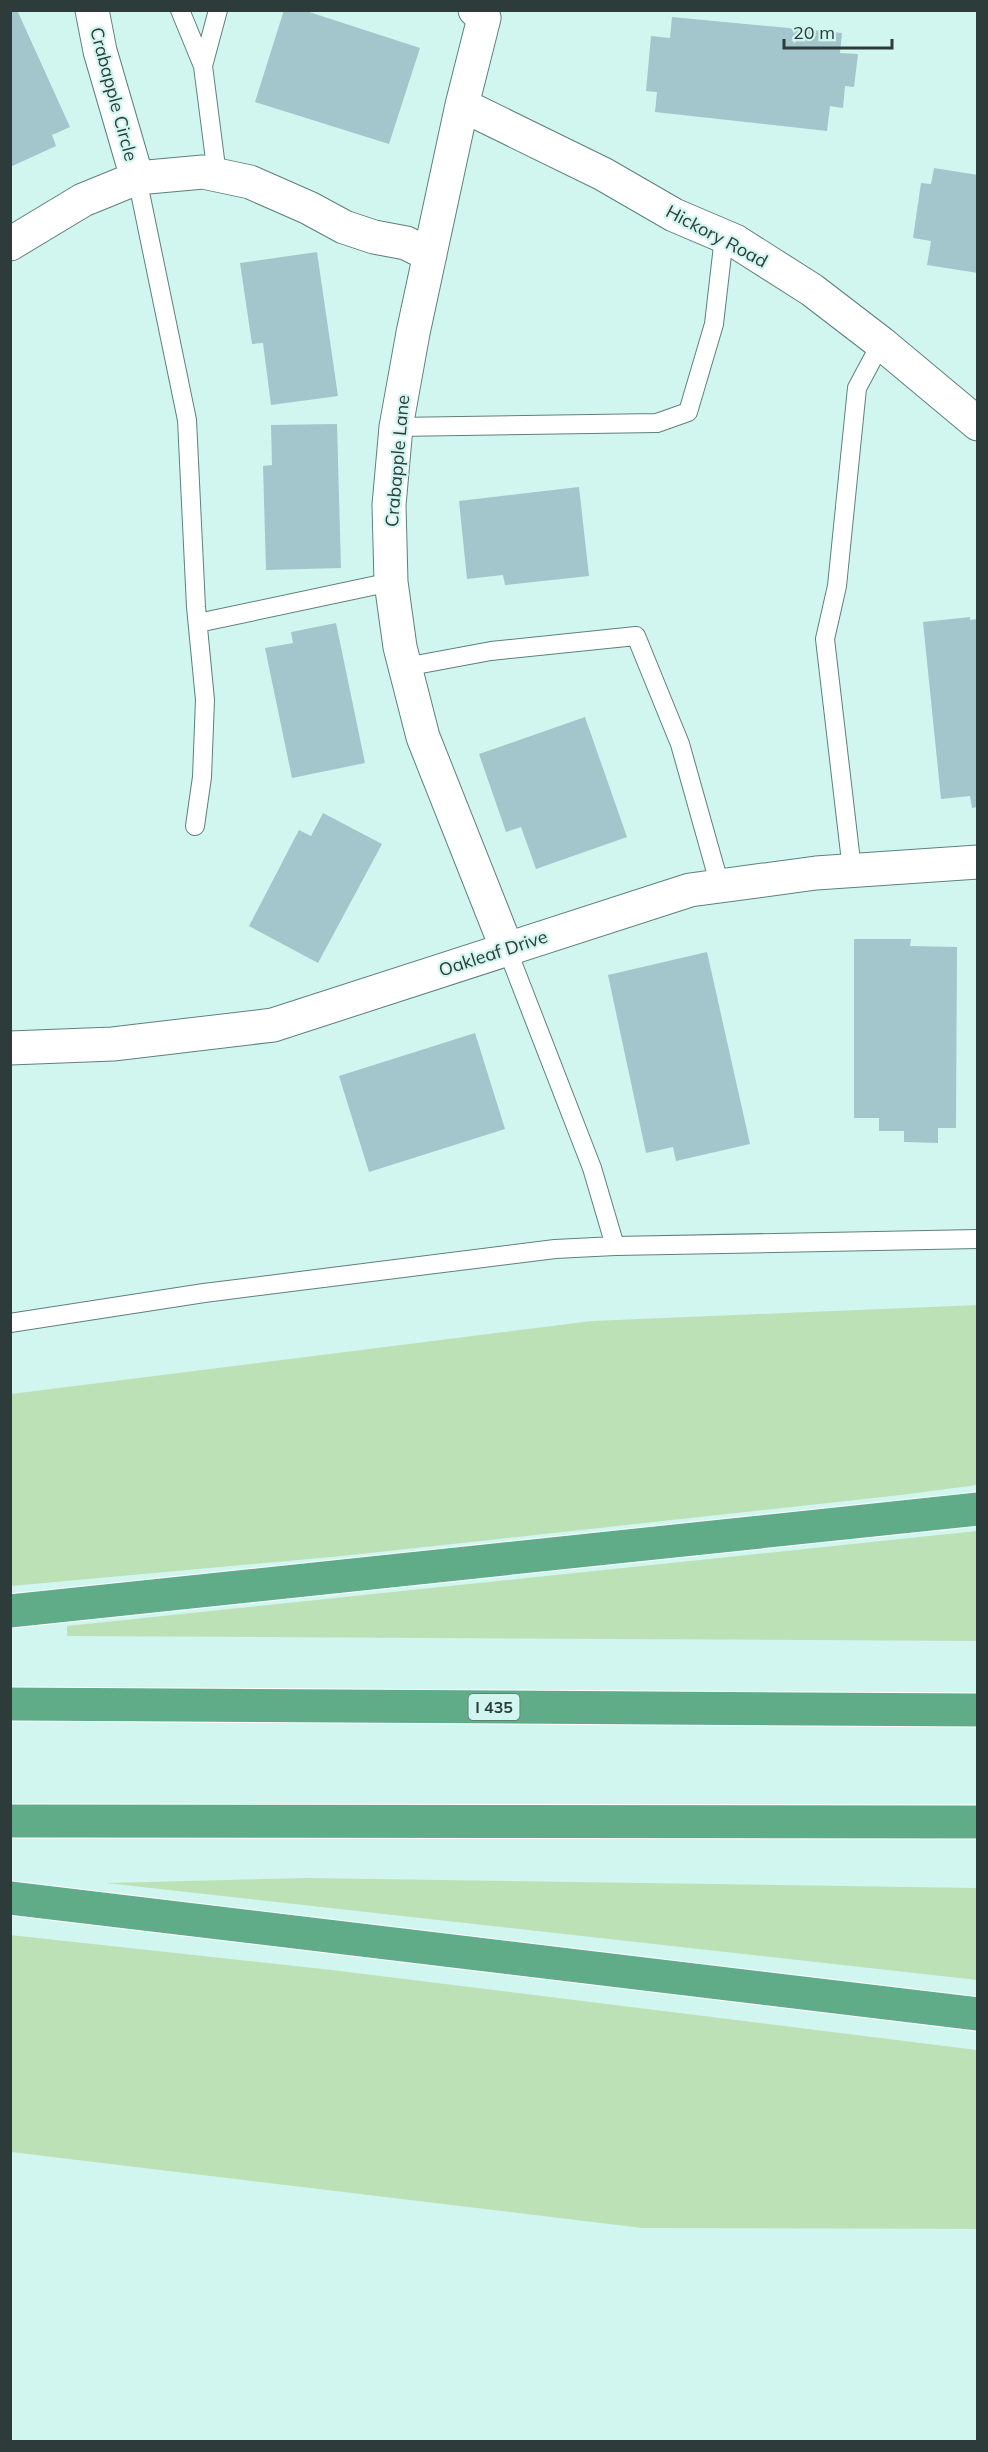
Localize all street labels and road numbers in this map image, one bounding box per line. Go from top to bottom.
street label: Crabapple Circle [85,25,143,163]
street label: Hickory Road [662,200,772,272]
street label: Crabapple Lane [380,394,414,528]
street label: Oakleaf Drive [436,925,550,981]
road number: I 435 [468,1694,520,1720]

